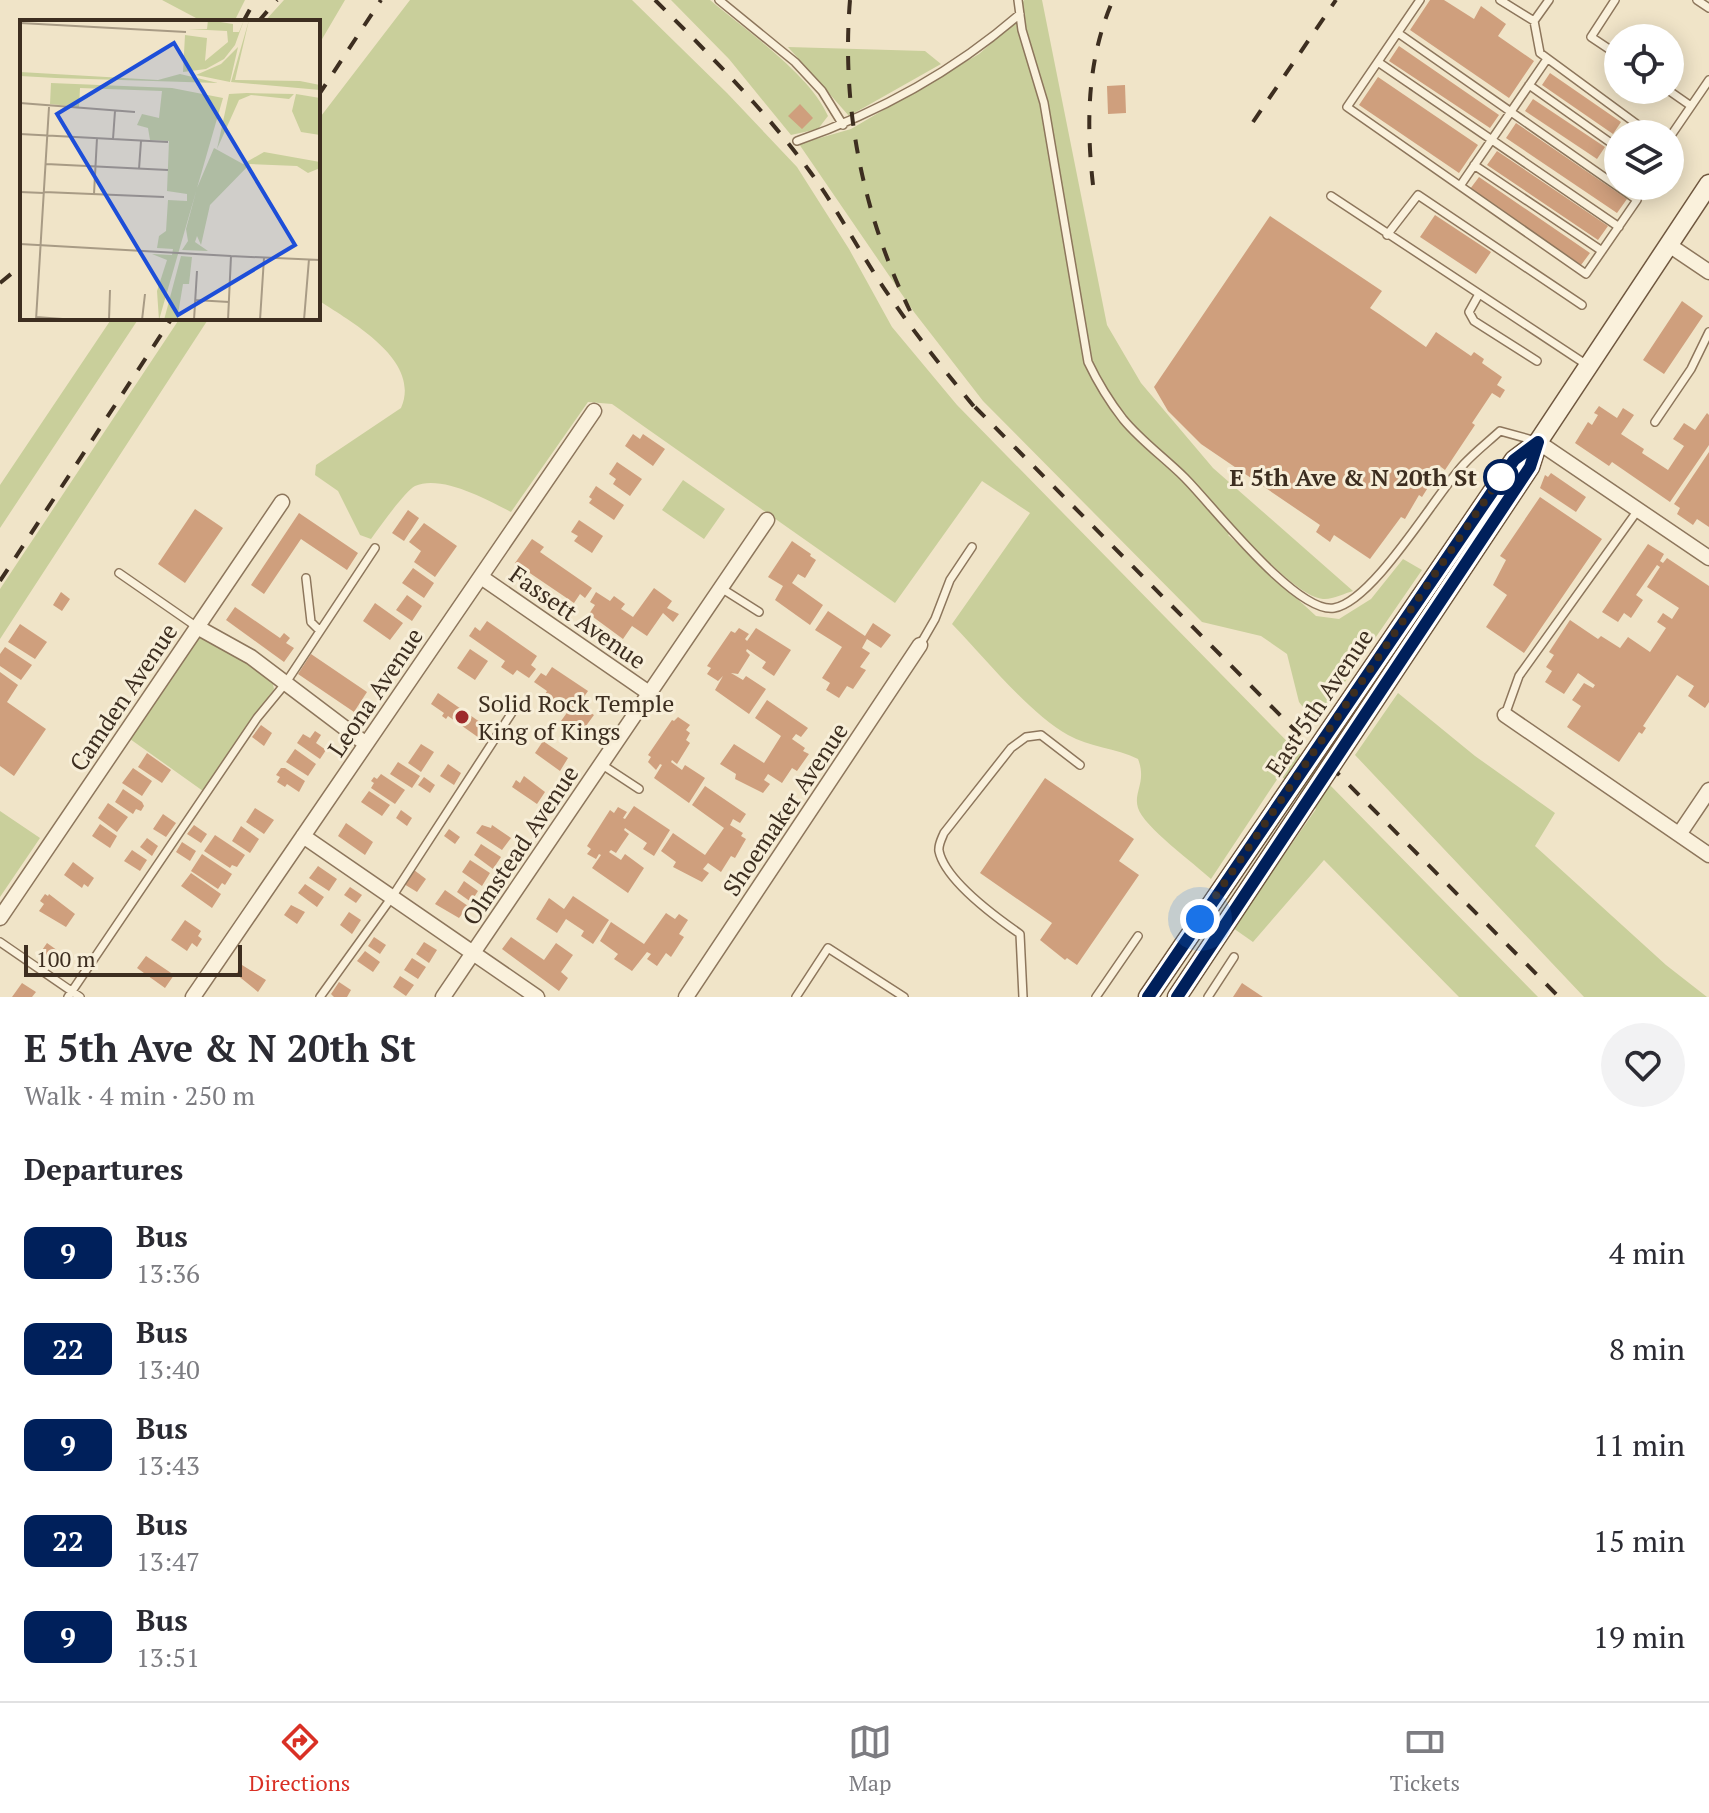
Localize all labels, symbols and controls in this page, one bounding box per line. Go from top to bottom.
inset map [20,20,320,320]
map controls [1604,24,1684,200]
button: locate [1604,24,1684,104]
button: layers [1604,120,1684,200]
marker: E 5th Ave & N 20th St [1484,460,1518,494]
place label: E 5th Ave & N 20th St [1230,461,1477,493]
street label: Fassett Avenue [503,558,653,676]
street label: Camden Avenue [62,617,184,777]
street label: Leona Avenue [320,621,430,763]
street label: East 5th Avenue [1258,622,1380,782]
place label: Solid Rock Temple King of Kings [478,687,674,747]
marker: Solid Rock Temple King of Kings [453,708,471,726]
street label: Shoemaker Avenue [715,716,855,902]
street label: Olmstead Avenue [455,759,585,931]
your location [1180,899,1220,939]
scale bar [24,941,242,977]
text: 100 m [36,944,96,973]
text: E 5th Ave & N 20th St [24,1023,416,1073]
button: heart [1601,1023,1685,1107]
text: Walk · 4 min · 250 m [24,1078,255,1112]
text: Departures [24,1149,183,1189]
text: Bus [136,1216,188,1256]
text: 4 min [1609,1233,1685,1273]
text: 9 [60,1234,76,1271]
text: 13:36 [136,1256,200,1290]
text: Bus [136,1312,188,1352]
text: 8 min [1609,1329,1685,1369]
text: 22 [52,1330,84,1367]
text: 13:40 [136,1352,200,1386]
text: Bus [136,1408,188,1448]
text: 11 min [1593,1425,1685,1465]
text: 9 [60,1426,76,1463]
text: 13:43 [136,1448,200,1482]
text: Bus [136,1504,188,1544]
text: 15 min [1593,1521,1685,1561]
text: 22 [52,1522,84,1559]
text: 13:47 [136,1544,200,1578]
text: Bus [136,1600,188,1640]
text: 19 min [1593,1617,1685,1657]
text: 9 [60,1618,76,1655]
text: 13:51 [136,1640,200,1674]
tab: Directions [249,1720,350,1797]
tab: Map [848,1720,892,1797]
tab: Tickets [1390,1720,1460,1797]

